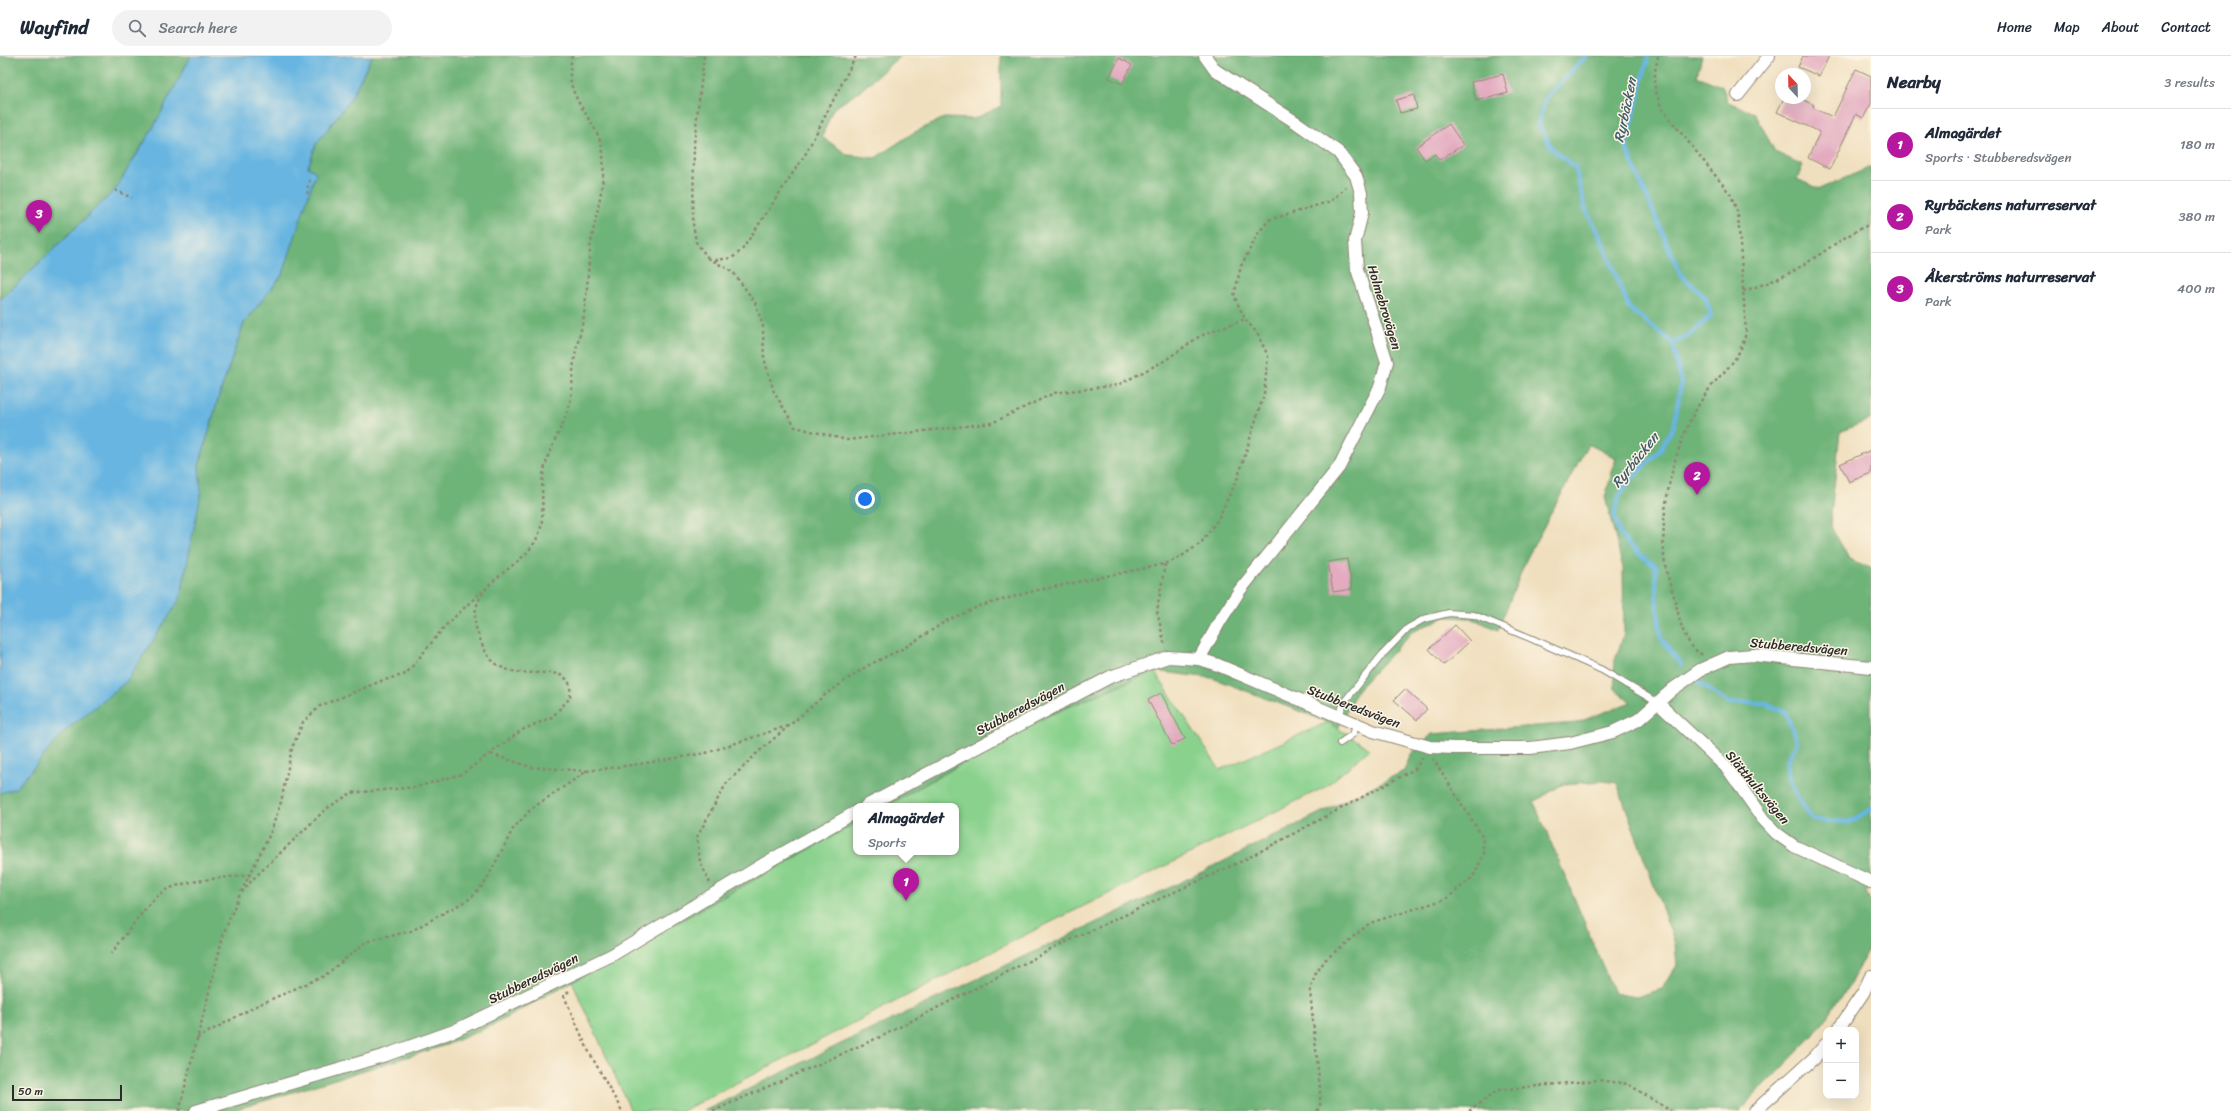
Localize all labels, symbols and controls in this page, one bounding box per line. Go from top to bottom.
search box [112,10,392,46]
text: Wayfind [20,11,88,44]
text: Search here [158,15,237,41]
text: Home [1997,15,2032,40]
text: Map [2054,15,2080,40]
text: About [2102,15,2139,40]
text: Contact [2161,15,2211,40]
icon: search [126,17,148,39]
text: Nearby [1887,67,1941,97]
north arrow [1775,68,1811,104]
text: 3 results [2164,71,2215,94]
water label: Ryrbäcken [1606,74,1645,145]
text: Almagärdet [1925,120,2001,146]
text: 1 [1897,133,1903,156]
text: 180 m [2180,133,2215,156]
text: Sports · Stubberedsvägen [1925,146,2071,169]
text: Ryrbäckens naturreservat [1925,192,2096,218]
pin: 3 [26,200,52,233]
text: 2 [1896,205,1904,228]
text: 380 m [2178,205,2215,228]
text: Park [1925,218,1952,241]
street label: Holmebrovägen [1361,262,1408,352]
text: Åkerströms naturreservat [1925,264,2095,290]
text: 3 [1896,277,1904,300]
text: 400 m [2177,277,2215,300]
text: Park [1925,290,1952,313]
water label: Ryrbäcken [1605,426,1667,494]
pin: 2 [1684,462,1710,495]
your location [855,489,875,509]
street label: Stubberedsvägen [1749,631,1849,662]
street label: Stubberedsvägen [972,675,1069,742]
street label: Stubberedsvägen [1304,678,1404,735]
street label: Slätthultsvägen [1720,745,1796,830]
popup [853,803,959,855]
text: Almagärdet [868,805,944,831]
text: Sports [868,831,906,854]
pin: 1 [893,868,919,901]
street label: Stubberedsvägen [484,947,582,1010]
map controls [1823,1027,1859,1099]
button: + [1823,1027,1859,1063]
button: − [1823,1063,1859,1099]
text: 50 m [18,1082,43,1101]
scale bar [12,1083,122,1102]

